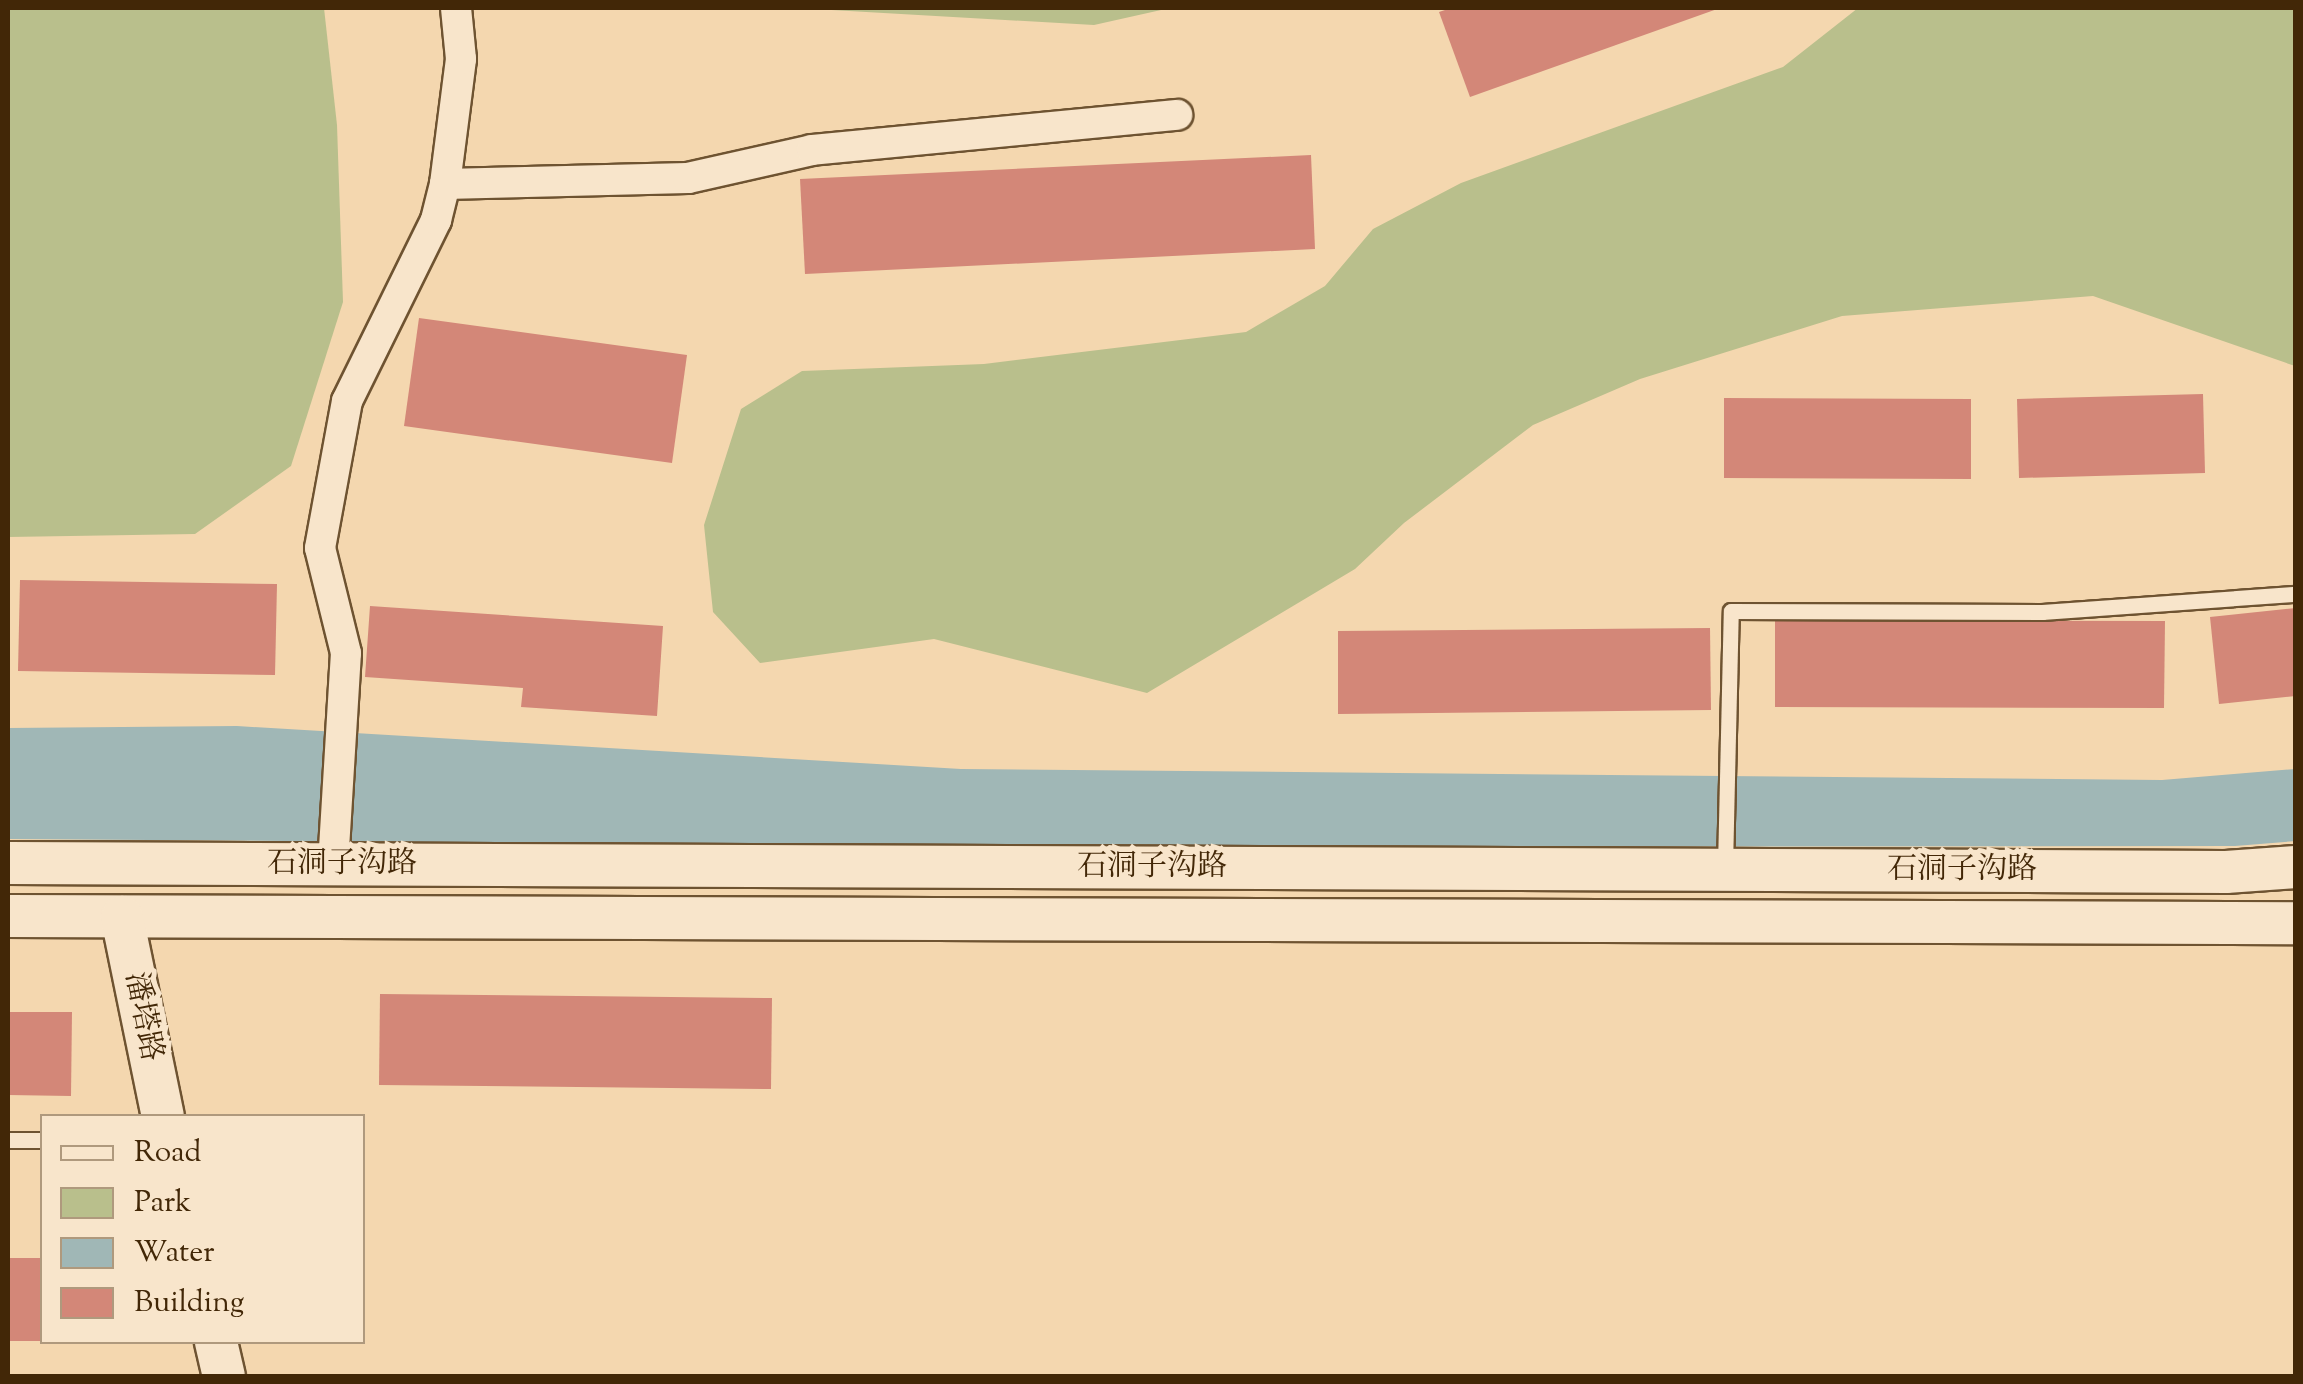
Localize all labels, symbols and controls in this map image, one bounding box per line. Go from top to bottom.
street label: 石洞子沟路 [267,847,417,883]
street label: 石洞子沟路 [1077,850,1227,886]
street label: 石洞子沟路 [1887,853,2037,889]
street label: 潘塔路 [116,969,168,1065]
legend [40,1114,365,1344]
text: Road [134,1132,201,1175]
text: Park [134,1182,191,1225]
text: Water [134,1232,215,1275]
text: Building [134,1282,244,1325]

